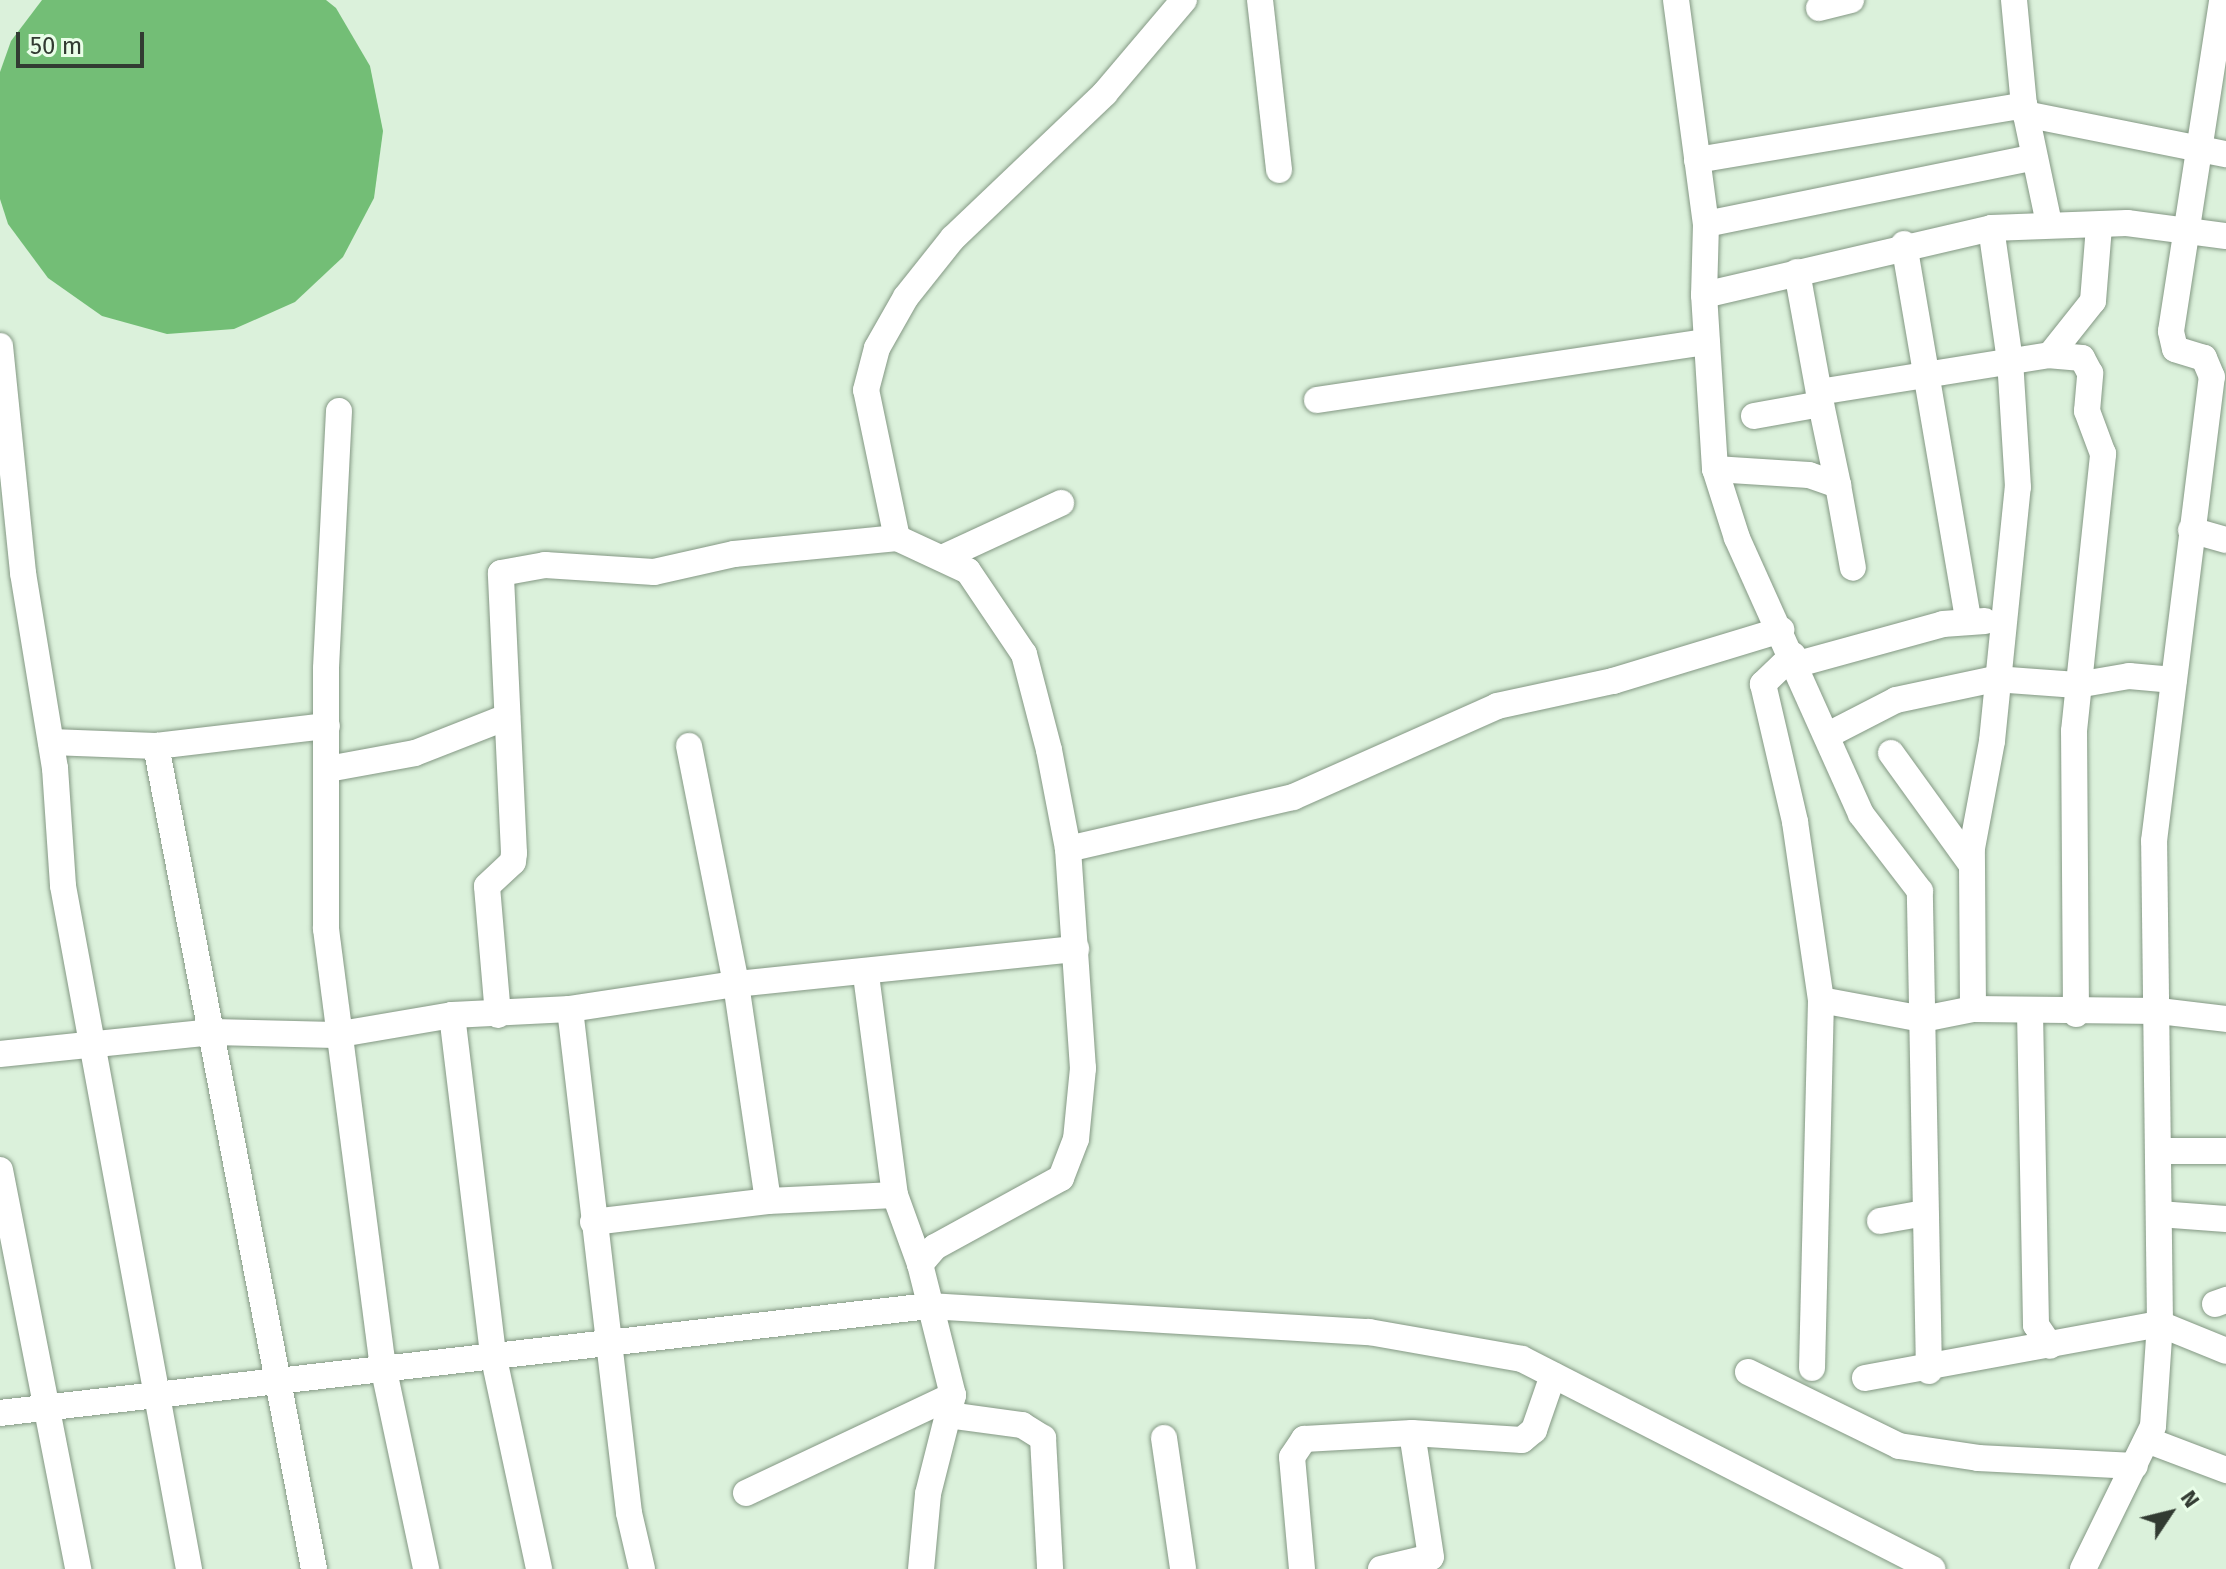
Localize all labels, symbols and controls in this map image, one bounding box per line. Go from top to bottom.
scale bar [20,16,148,66]
text: 50 m [30,32,82,60]
north arrow [2130,1473,2210,1553]
text: N [2175,1485,2205,1513]

